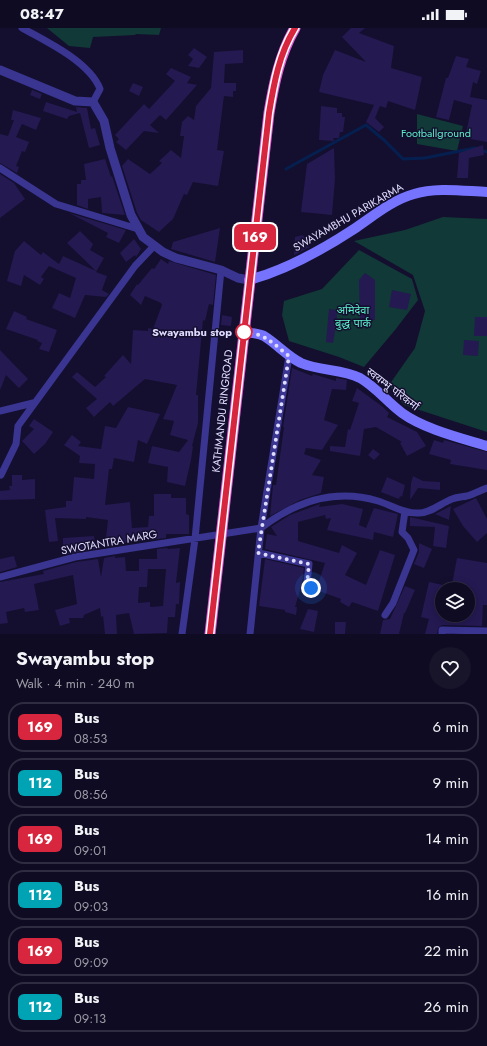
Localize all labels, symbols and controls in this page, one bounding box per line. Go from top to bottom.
text: 08:47 [20,3,64,25]
park label: Footballground [401,125,471,141]
street label: SWAYAMBHU PARIKARMA [290,178,407,255]
line badge: 169 [232,224,278,250]
text: 169 [242,227,268,247]
park label: अमिदेवा बुद्ध पार्क [335,302,372,331]
marker: Swayambu stop [235,323,253,341]
place label: Swayambu stop [152,324,232,340]
street label: KATHMANDU RINGROAD [208,348,236,473]
street label: स्वयम्भू परिकर्मा [363,364,424,415]
street label: SWOTANTRA MARG [60,526,159,558]
your location [301,578,321,598]
map controls [435,582,475,622]
button: layers [435,582,475,622]
text: Swayambu stop [16,645,154,672]
button: heart [429,647,471,689]
text: Walk · 4 min · 240 m [16,674,135,693]
text: Bus [74,707,99,729]
text: 6 min [432,716,469,738]
text: 169 [27,717,53,737]
text: 08:53 [74,729,107,748]
text: Bus [74,763,99,785]
text: 9 min [432,772,469,794]
text: 112 [28,773,52,793]
text: 08:56 [74,785,108,804]
text: Bus [74,819,99,841]
text: 14 min [426,828,469,850]
text: 169 [27,829,53,849]
text: 09:01 [74,841,107,860]
text: Bus [74,875,99,897]
text: 16 min [426,884,469,906]
text: 112 [28,885,52,905]
text: 09:03 [74,897,108,916]
text: Bus [74,931,99,953]
text: 22 min [424,940,469,962]
text: 169 [27,941,53,961]
text: 09:09 [74,953,108,972]
text: Bus [74,987,99,1009]
text: 26 min [424,996,469,1018]
text: 112 [28,997,52,1017]
text: 09:13 [74,1009,106,1028]

